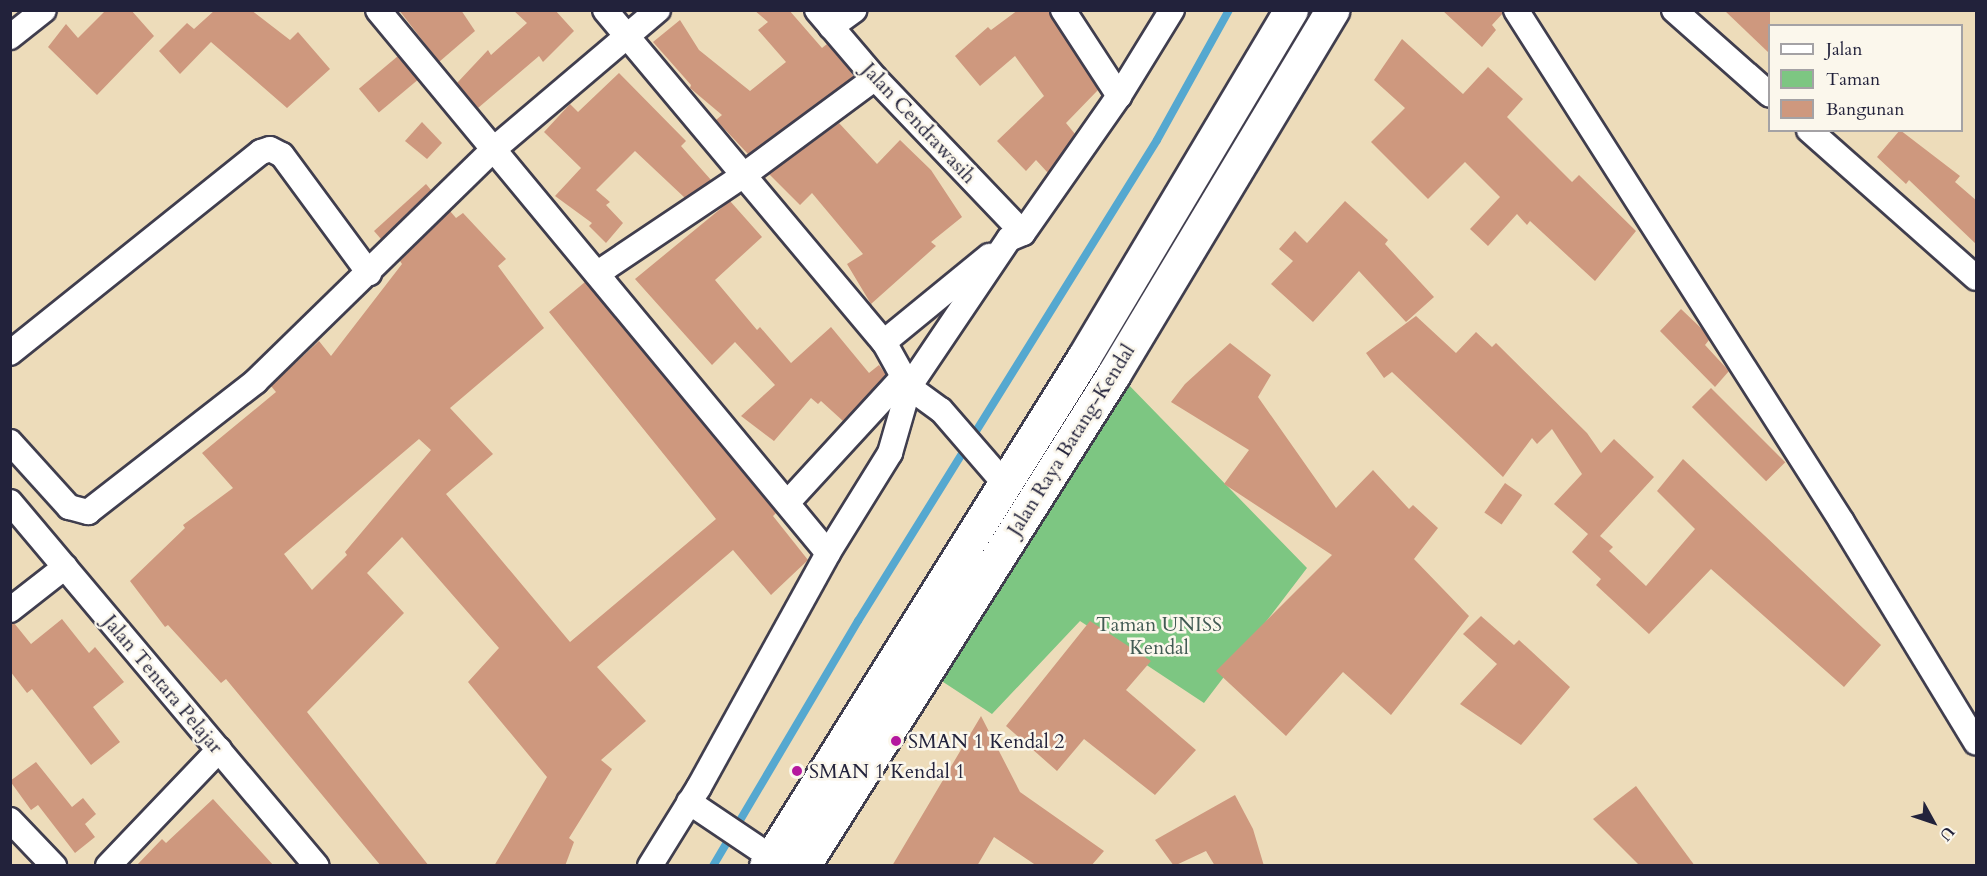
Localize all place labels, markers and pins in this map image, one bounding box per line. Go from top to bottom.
place label: SMAN 1 Kendal 2 [908,729,1064,753]
marker: SMAN 1 Kendal 2 [889,734,903,748]
place label: SMAN 1 Kendal 1 [809,759,965,783]
marker: SMAN 1 Kendal 1 [790,764,804,778]

